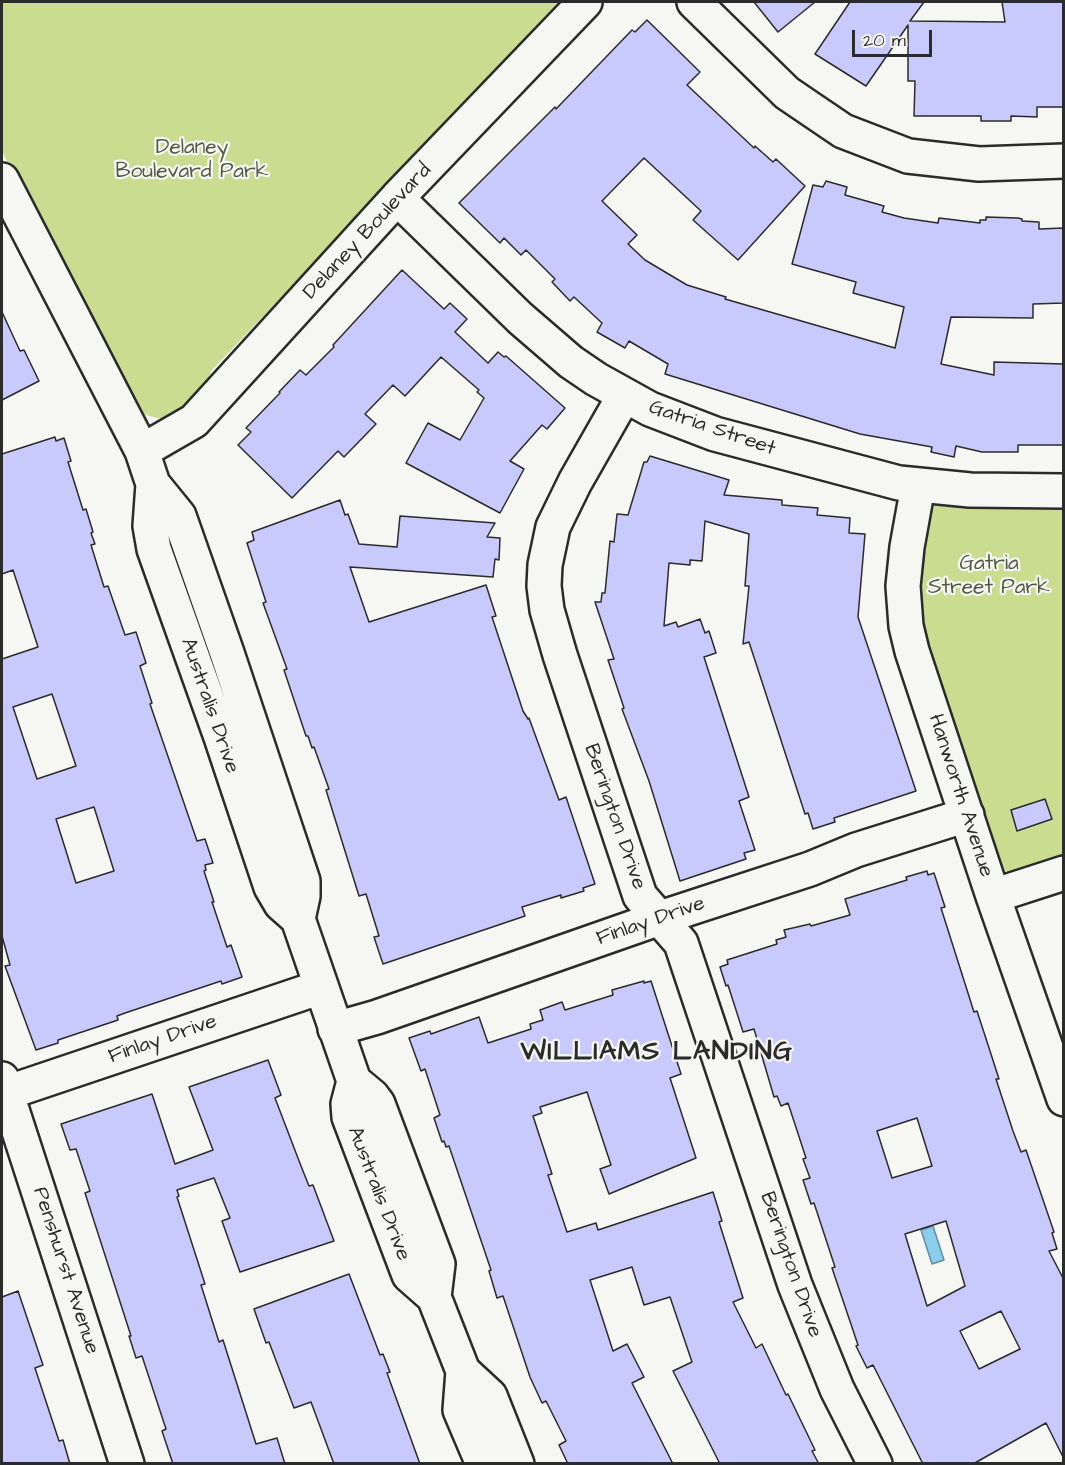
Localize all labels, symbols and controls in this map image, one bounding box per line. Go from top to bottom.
scale bar [855,18,934,56]
text: 20 m [863,28,906,53]
park label: Delaney Boulevard Park [116,136,268,186]
street label: Delaney Boulevard [299,159,437,305]
street label: Gatria Street [645,396,779,462]
park label: Gatria Street Park [928,552,1050,602]
street label: Australis Drive [174,635,244,777]
street label: Hanworth Avenue [922,711,998,881]
street label: Berington Drive [577,741,651,893]
street label: Finlay Drive [594,892,708,952]
street label: Finlay Drive [106,1010,220,1070]
district label: WILLIAMS LANDING [521,1037,793,1069]
street label: Australis Drive [341,1123,415,1265]
street label: Penshurst Avenue [26,1184,104,1358]
street label: Berington Drive [753,1189,827,1341]

